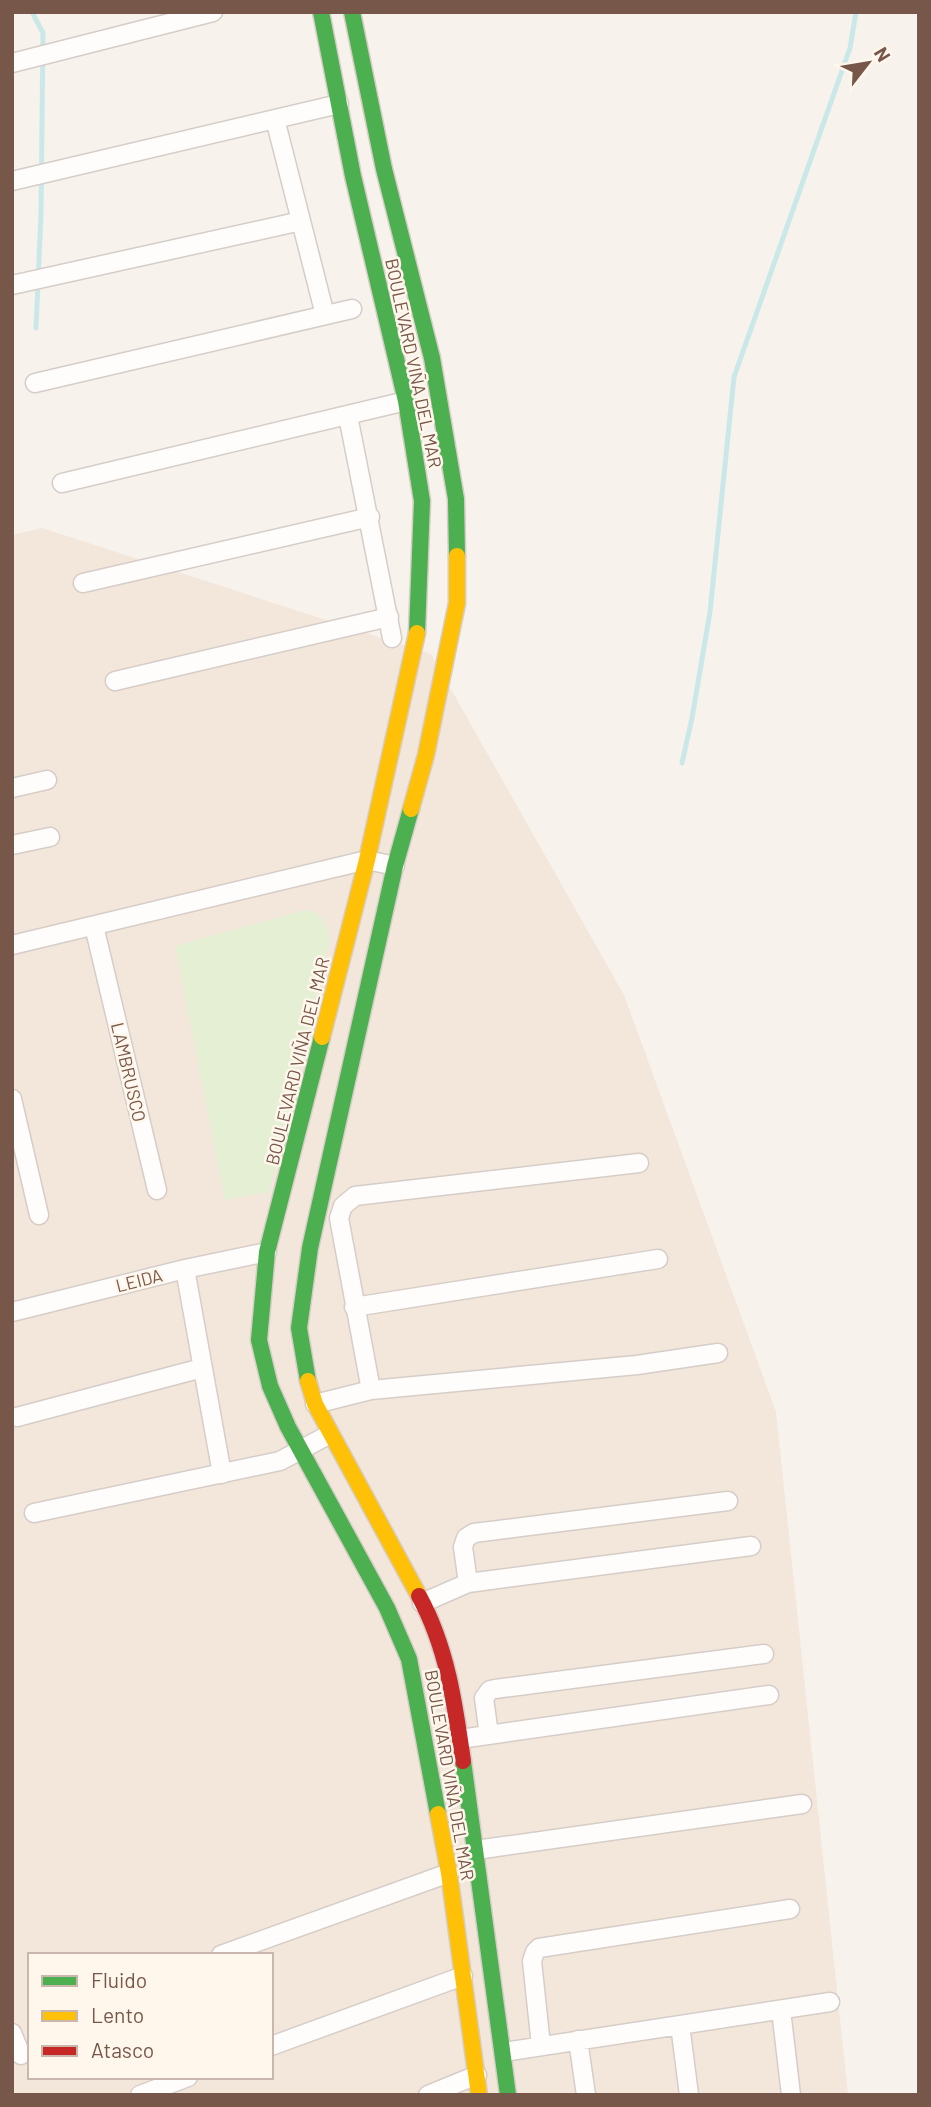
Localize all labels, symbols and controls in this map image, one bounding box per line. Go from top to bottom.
north arrow [833,28,903,98]
text: N [870,43,896,65]
street label: BOULEVARD VIÑA DEL MAR [381,256,447,470]
street label: BOULEVARD VIÑA DEL MAR [260,955,334,1167]
street label: LAMBRUSCO [107,1020,151,1124]
street label: LEIDA [113,1264,165,1296]
street label: BOULEVARD VIÑA DEL MAR [421,1668,479,1882]
legend [28,1953,273,2079]
text: Fluido [91,1967,147,1992]
text: Lento [91,2002,144,2027]
text: Atasco [91,2037,154,2062]

